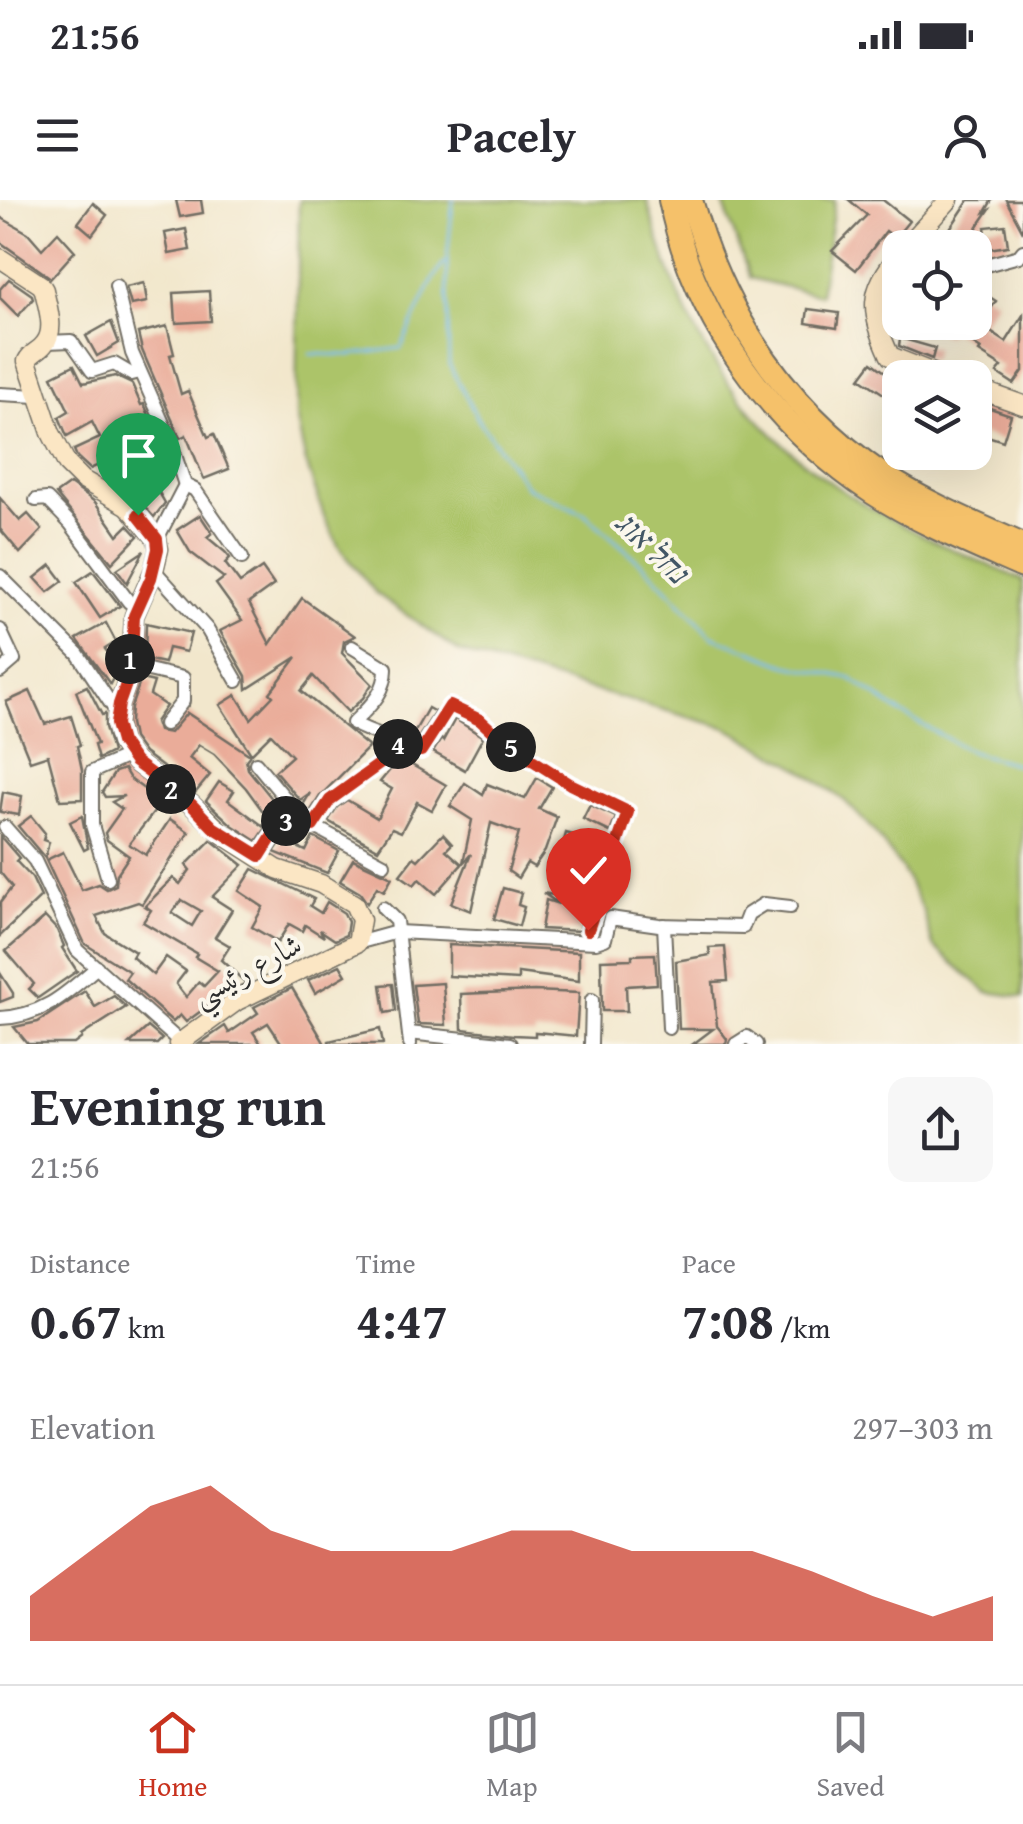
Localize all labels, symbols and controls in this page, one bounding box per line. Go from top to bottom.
text: 21:56 [50,7,140,63]
text: Pacely [447,103,576,168]
icon: menu [30,108,85,163]
icon: person [938,108,993,163]
map controls [882,230,992,470]
button: locate [882,230,992,340]
button: layers [882,360,992,470]
pin [96,413,181,516]
icon: arrive [111,428,166,483]
water label: נחל אוג [605,500,702,595]
pin: 1 [105,634,155,684]
text: 1 [123,638,137,679]
pin: 4 [373,719,423,769]
pin: 5 [486,722,536,772]
text: 4 [391,723,405,764]
text: 5 [504,726,518,767]
pin: 2 [146,764,196,814]
text: 2 [164,768,178,809]
pin: 3 [261,796,311,846]
text: 3 [279,800,293,841]
pin [546,828,631,931]
icon: check [561,843,616,898]
street label: شارع رئيسي [184,922,312,1023]
text: Evening run [30,1065,326,1145]
button: share [888,1077,993,1182]
text: 21:56 [30,1143,99,1190]
text: Distance [30,1242,130,1283]
text: Time [356,1242,416,1283]
text: Pace [682,1242,736,1283]
text: 0.67 [30,1283,122,1356]
text: 4:47 [356,1283,448,1356]
text: 7:08 [682,1283,774,1356]
text: km [122,1307,165,1348]
text: /km [774,1307,830,1348]
text: Elevation [30,1404,155,1451]
text: 297–303 m [852,1404,993,1451]
tab: Home [139,1705,207,1806]
tab: Map [485,1705,540,1806]
tab: Saved [817,1705,884,1806]

